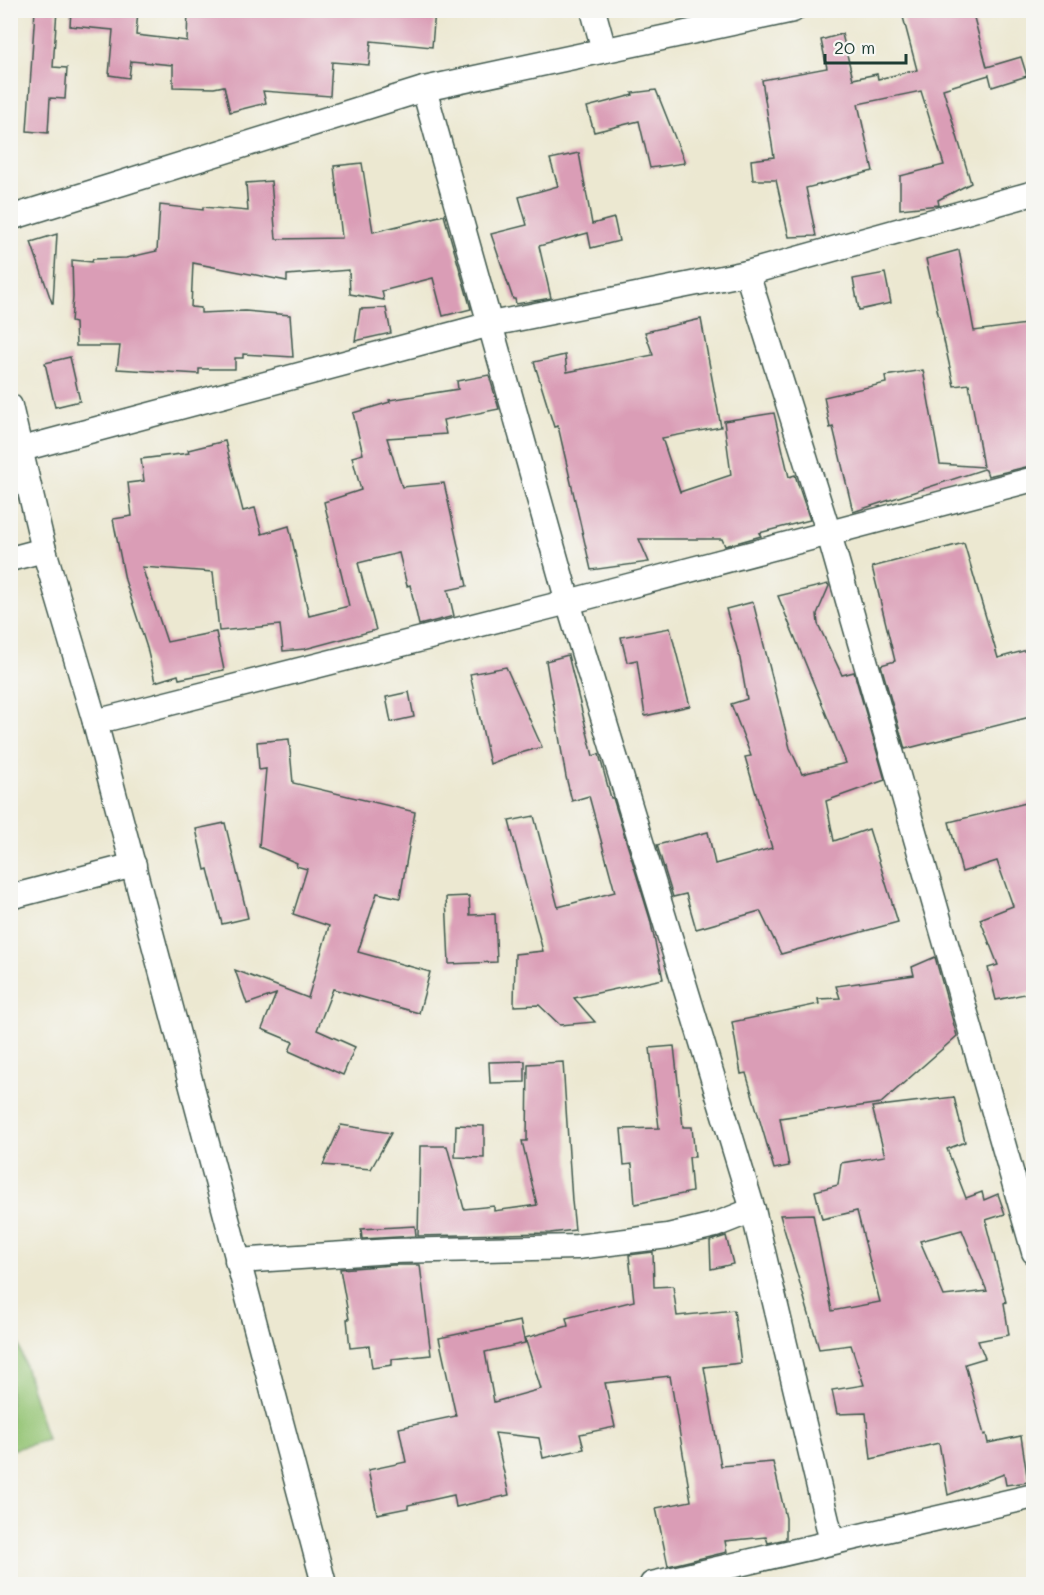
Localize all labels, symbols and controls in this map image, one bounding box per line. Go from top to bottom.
scale bar [825,27,906,65]
text: 20 m [834,35,875,59]

